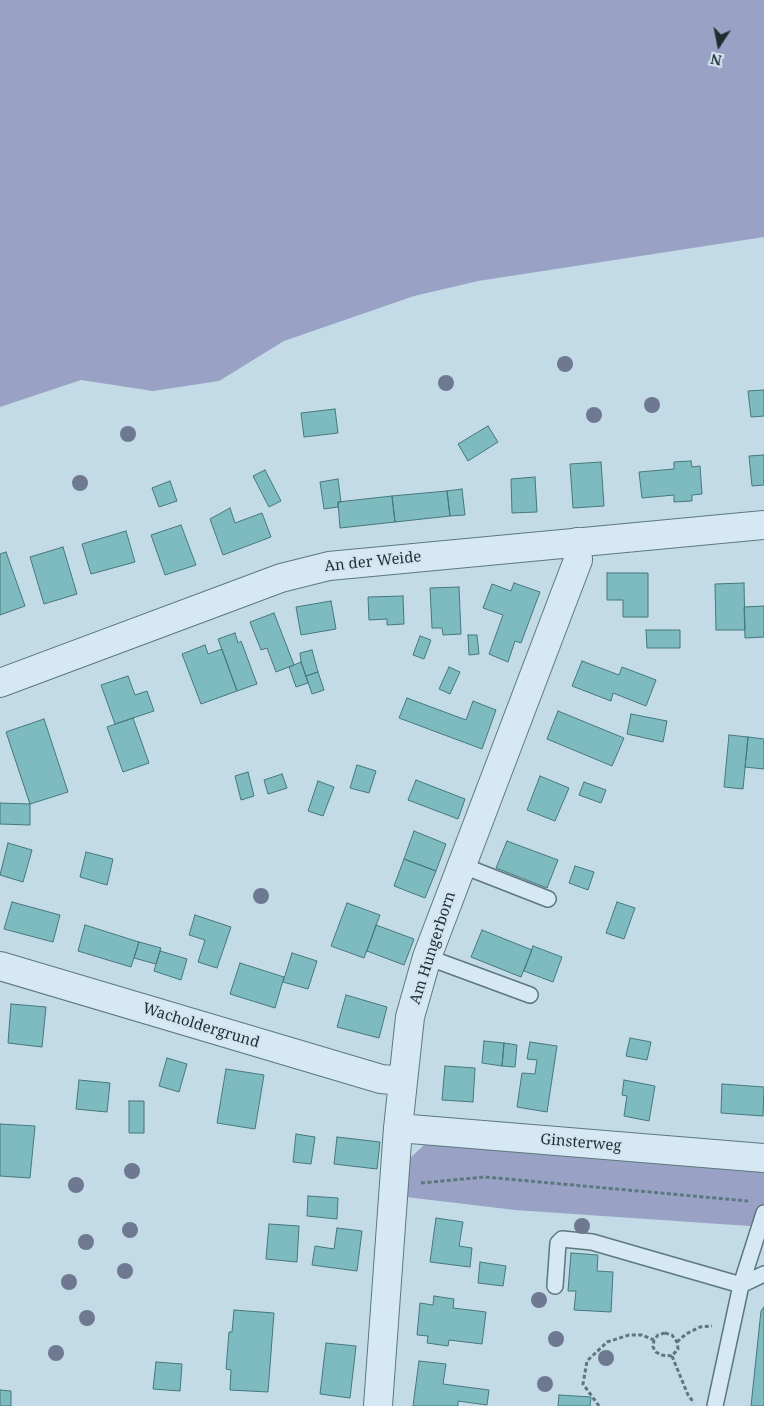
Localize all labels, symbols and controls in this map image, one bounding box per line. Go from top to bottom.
north arrow [694,20,744,70]
text: N [709,50,723,71]
street label: An der Weide [324,548,422,576]
street label: Am Hungerborn [406,889,460,1007]
street label: Wacholdergrund [140,1000,262,1052]
street label: Ginsterweg [540,1130,622,1156]

